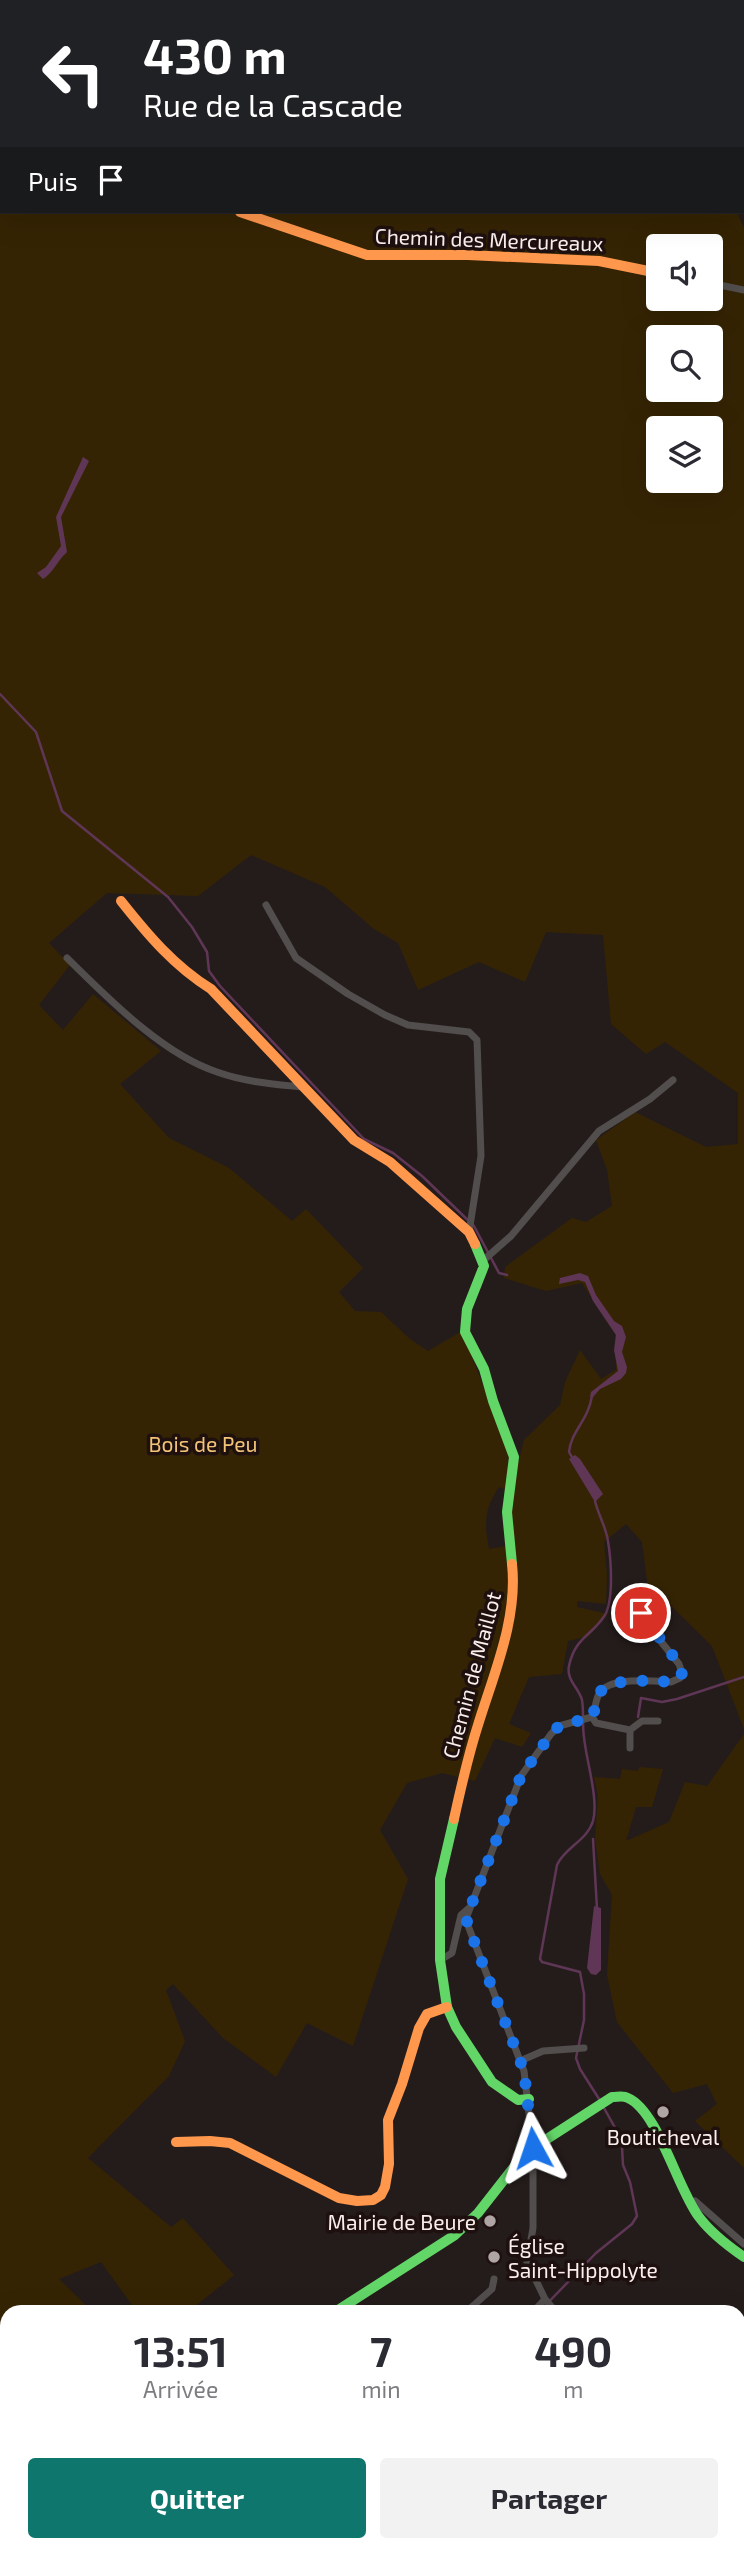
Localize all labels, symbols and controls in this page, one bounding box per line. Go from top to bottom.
text: 430 m [143,25,287,84]
icon: left [28,28,119,119]
text: Rue de la Cascade [143,85,403,123]
icon: arrive [92,161,130,199]
text: Puis [28,165,78,196]
street label: Chemin des Mercureaux [374,223,604,255]
map controls [646,234,723,493]
button: sound [646,234,723,311]
button: search [646,325,723,402]
button: layers [646,416,723,493]
park label: Bois de Peu [148,1431,258,1456]
pin [611,1583,671,1643]
street label: Chemin de Maillot [437,1589,505,1761]
icon: arrive [622,1594,660,1632]
marker: Bouticheval [655,2104,671,2120]
position arrow [496,2111,570,2185]
place label: Bouticheval [607,2124,720,2149]
place label: Mairie de Beure [328,2209,476,2234]
marker: Mairie de Beure [482,2213,498,2229]
place label: Église Saint-Hippolyte [508,2233,658,2282]
marker: Église Saint-Hippolyte [486,2249,502,2265]
text: 13:51 [134,2325,228,2375]
text: 7 [370,2325,392,2375]
text: 490 [534,2325,612,2375]
text: Arrivée [143,2375,218,2403]
text: min [361,2375,401,2403]
text: m [563,2375,583,2403]
button: Quitter [28,2458,366,2538]
button: Partager [380,2458,718,2538]

